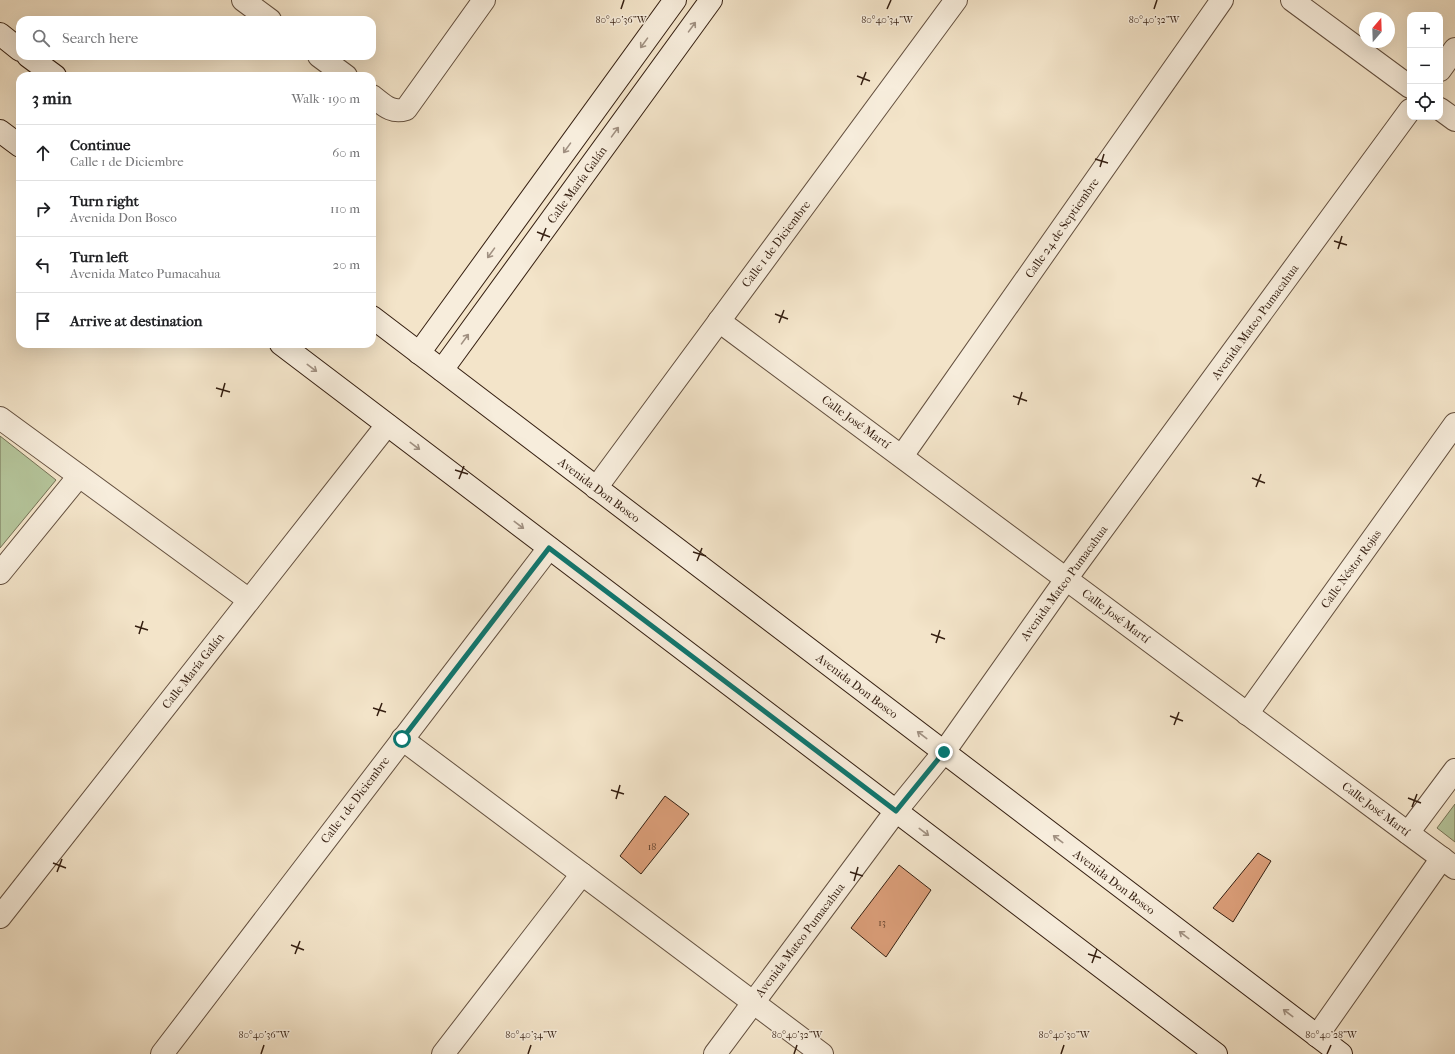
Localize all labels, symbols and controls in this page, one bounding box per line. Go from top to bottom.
north arrow [1359,12,1395,48]
map controls [1407,12,1443,120]
button: + [1407,12,1443,48]
text: 80°40'36"W [596,14,648,26]
text: 80°40'34"W [861,14,914,26]
text: 80°40'32"W [1129,14,1181,26]
search box [16,16,376,60]
one-way arrow [688,21,696,32]
icon: search [30,27,52,49]
text: Search here [62,29,138,47]
one-way arrow [639,37,648,48]
button: − [1407,48,1443,84]
button: locate [1407,84,1443,120]
text: 3 min [32,88,72,108]
text: Walk · 190 m [291,91,360,106]
one-way arrow [611,126,619,137]
text: Continue [70,136,130,154]
icon: ahead [32,142,54,164]
one-way arrow [563,142,571,153]
street label: Calle María Galán [544,144,610,226]
text: 60 m [332,145,360,160]
text: Calle 1 de Diciembre [70,154,184,169]
street label: Calle 24 de Septiembre [1022,175,1102,281]
text: Turn right [70,192,139,210]
icon: right [32,198,54,220]
street label: Calle 1 de Diciembre [739,198,813,290]
text: 110 m [330,201,360,216]
text: Avenida Don Bosco [70,210,177,225]
text: Turn left [70,248,128,266]
one-way arrow [487,248,495,259]
icon: left [32,254,54,276]
text: 20 m [333,257,360,272]
street label: Avenida Mateo Pumacahua [1208,261,1302,383]
text: Avenida Mateo Pumacahua [70,266,221,281]
icon: arrive [32,310,54,332]
text: Arrive at destination [70,312,202,330]
one-way arrow [461,334,469,345]
one-way arrow [306,363,317,372]
street label: Calle José Martí [819,392,893,452]
one-way arrow [410,442,421,450]
street label: Avenida Don Bosco [555,454,643,525]
one-way arrow [513,520,524,529]
street label: Avenida Mateo Pumacahua [1017,522,1111,644]
street label: Calle Néstor Rojas [1318,527,1384,611]
street label: Calle José Martí [1079,586,1153,646]
street label: Calle María Galán [159,630,227,712]
street label: Avenida Don Bosco [813,650,901,721]
route start [393,730,411,748]
one-way arrow [916,731,927,739]
route end [935,743,953,761]
street label: Calle 1 de Diciembre [318,754,392,846]
street label: Calle José Martí [1339,779,1413,839]
one-way arrow [918,828,929,836]
one-way arrow [1053,835,1064,843]
house number: 18 [648,841,656,853]
street label: Avenida Don Bosco [1070,846,1158,917]
street label: Avenida Mateo Pumacahua [752,880,848,1001]
house number: 13 [878,917,886,929]
one-way arrow [1179,930,1190,939]
one-way arrow [1282,1009,1293,1018]
text: 80°40'36"W [239,1029,291,1041]
text: 80°40'34"W [505,1029,558,1041]
text: 80°40'32"W [772,1029,824,1041]
text: 80°40'30"W [1038,1029,1091,1041]
text: 80°40'28"W [1305,1029,1358,1041]

